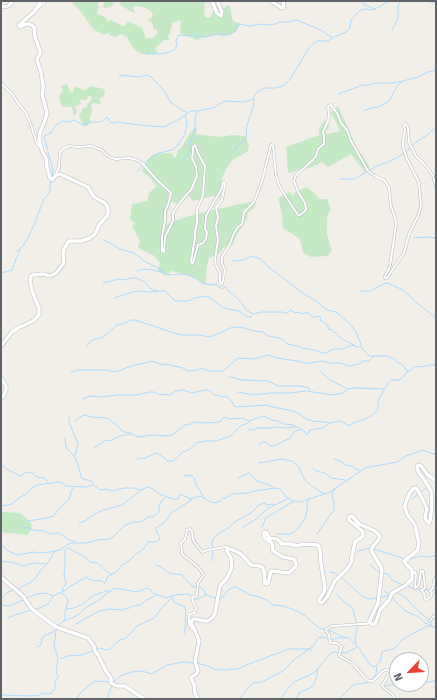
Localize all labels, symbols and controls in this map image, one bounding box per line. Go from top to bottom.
north arrow [389,652,429,692]
text: N [391,671,406,683]

